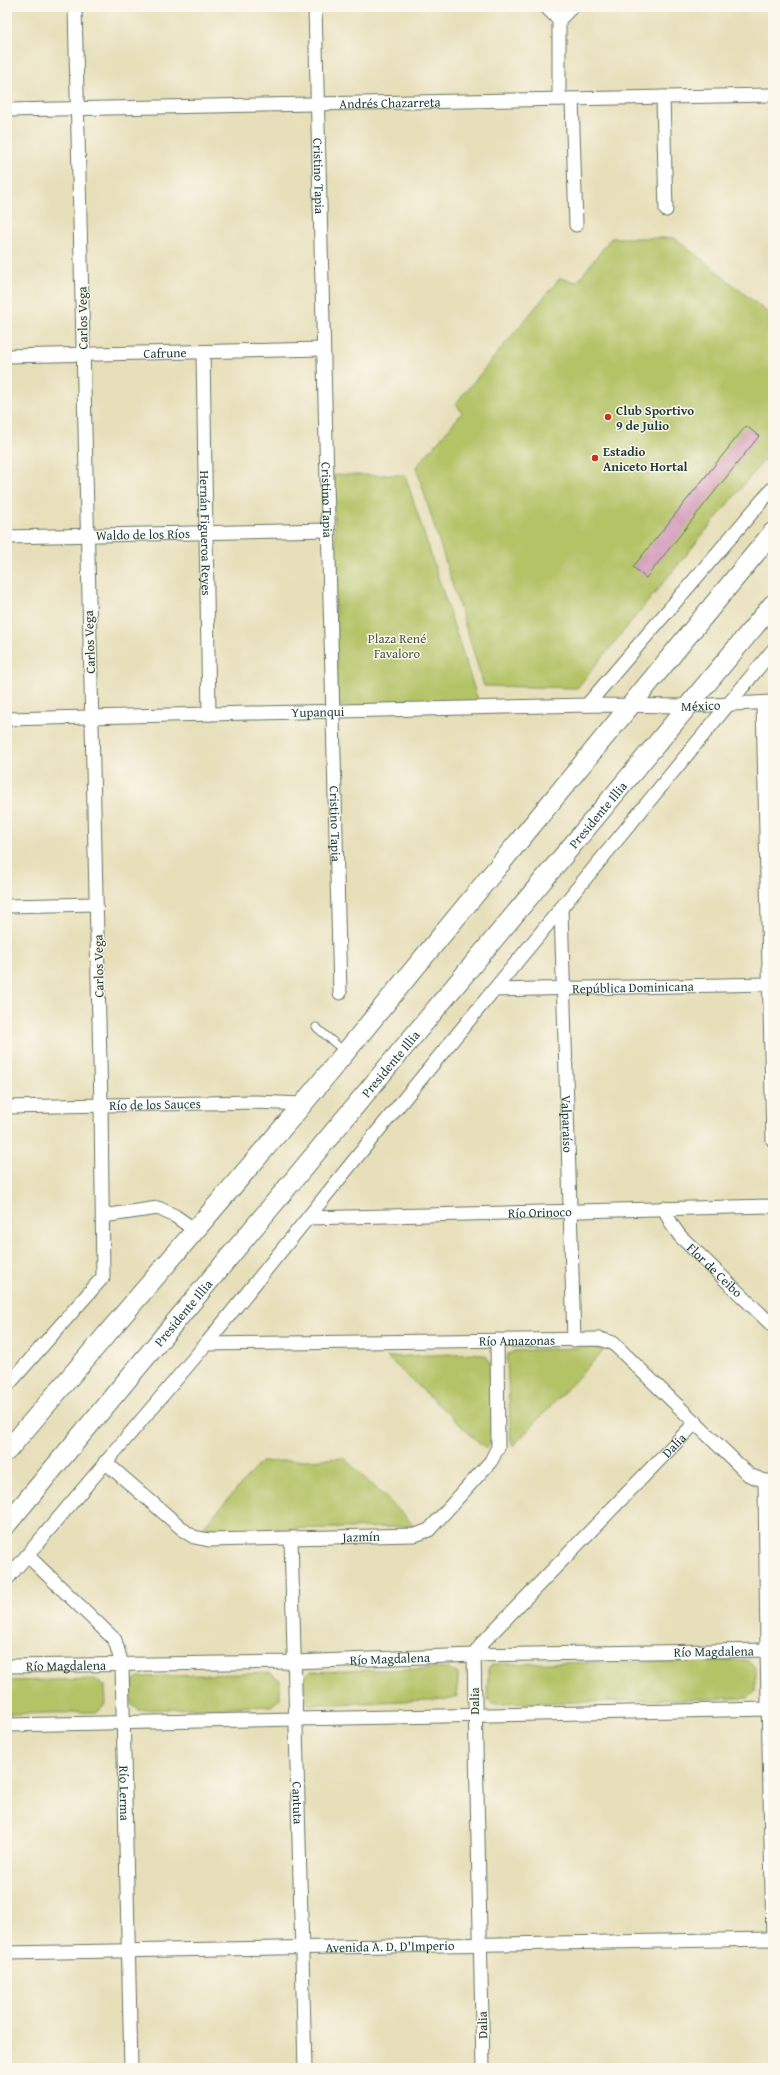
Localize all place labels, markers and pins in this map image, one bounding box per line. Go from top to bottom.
place label: Club Sportivo 9 de Julio [616,401,694,435]
marker: Club Sportivo 9 de Julio [603,412,613,422]
place label: Estadio Aniceto Hortal [603,442,688,476]
marker: Estadio Aniceto Hortal [590,453,600,463]

